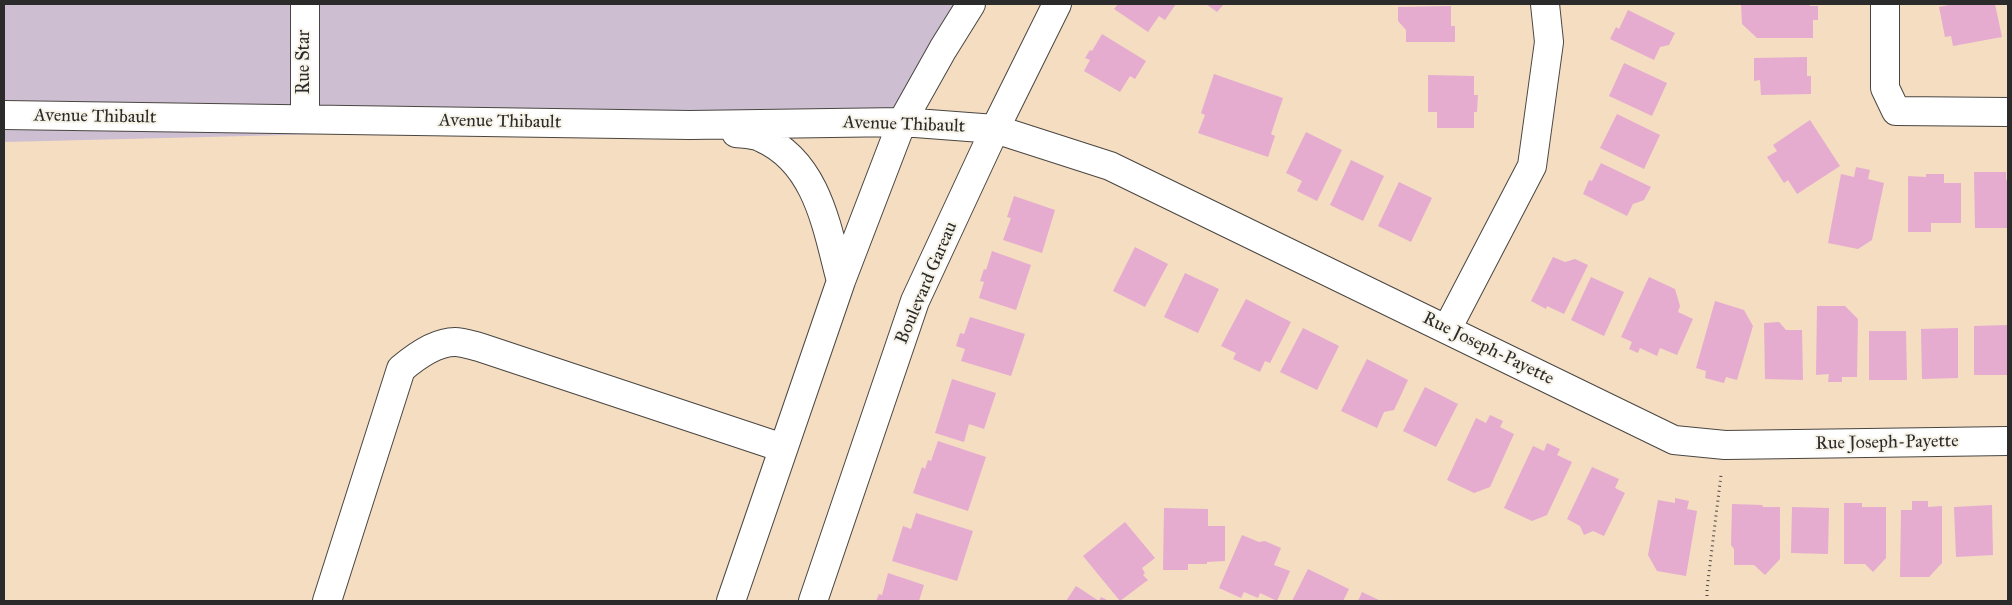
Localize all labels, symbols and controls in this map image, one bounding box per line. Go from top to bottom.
street label: Rue Star [294,30,316,94]
street label: Avenue Thibault [34,105,156,129]
street label: Avenue Thibault [439,110,561,134]
street label: Avenue Thibault [843,112,965,138]
street label: Boulevard Gareau [892,219,962,347]
street label: Rue Joseph-Payette [1419,308,1557,390]
street label: Rue Joseph-Payette [1815,431,1959,455]

